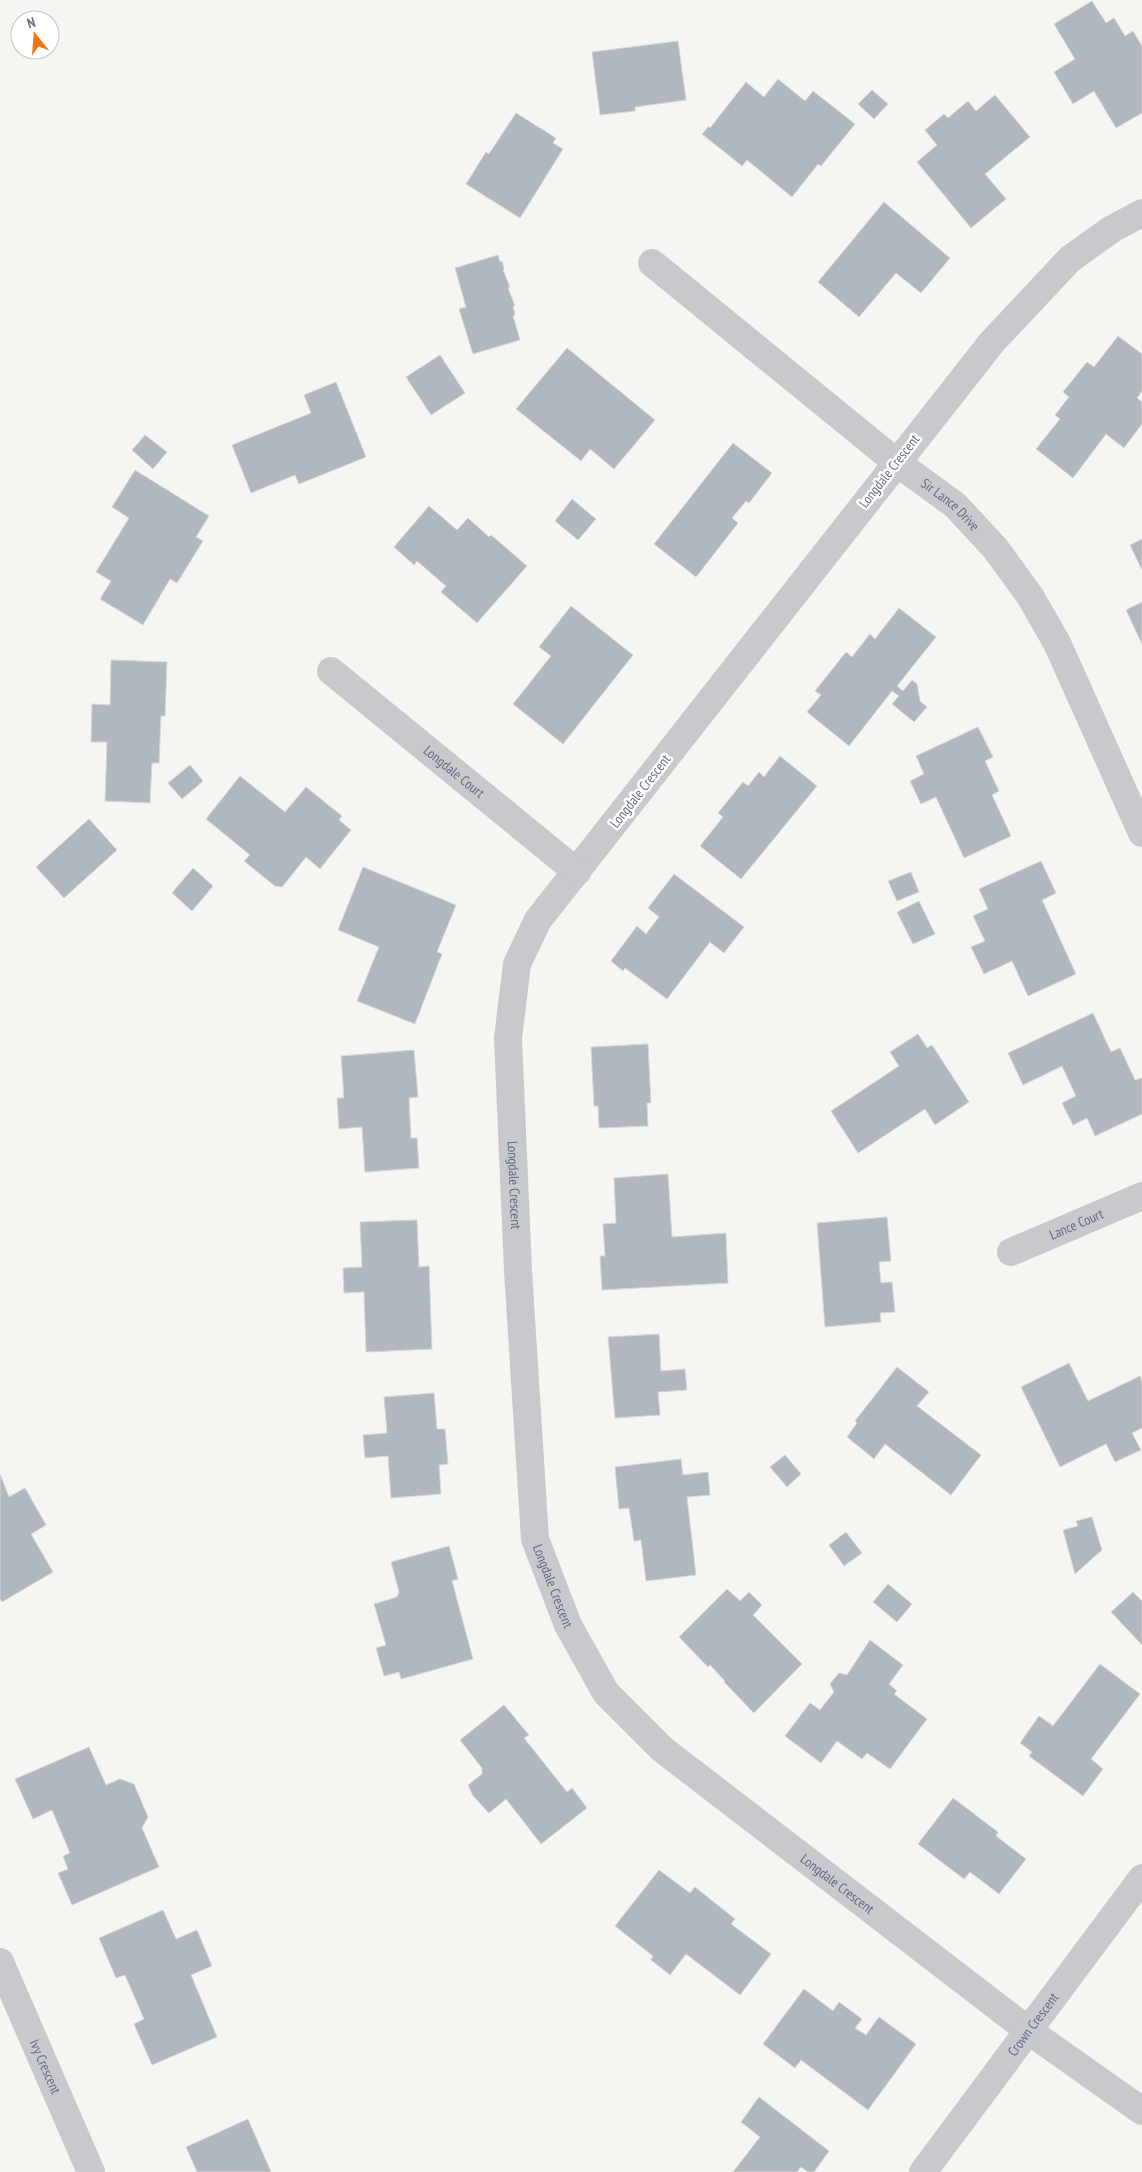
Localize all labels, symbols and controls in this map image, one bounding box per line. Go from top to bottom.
north arrow [10,10,60,60]
text: N [25,13,37,32]
street label: Longdale Crescent [855,431,923,511]
street label: Sir Lance Drive [917,474,984,535]
street label: Longdale Court [420,741,488,802]
street label: Longdale Crescent [606,751,674,831]
street label: Longdale Crescent [503,1141,525,1230]
street label: Lance Court [1046,1205,1106,1244]
street label: Longdale Crescent [529,1542,577,1632]
street label: Longdale Crescent [797,1850,878,1918]
street label: Crown Crescent [1003,1989,1062,2060]
street label: Ivy Crescent [26,2036,65,2097]

